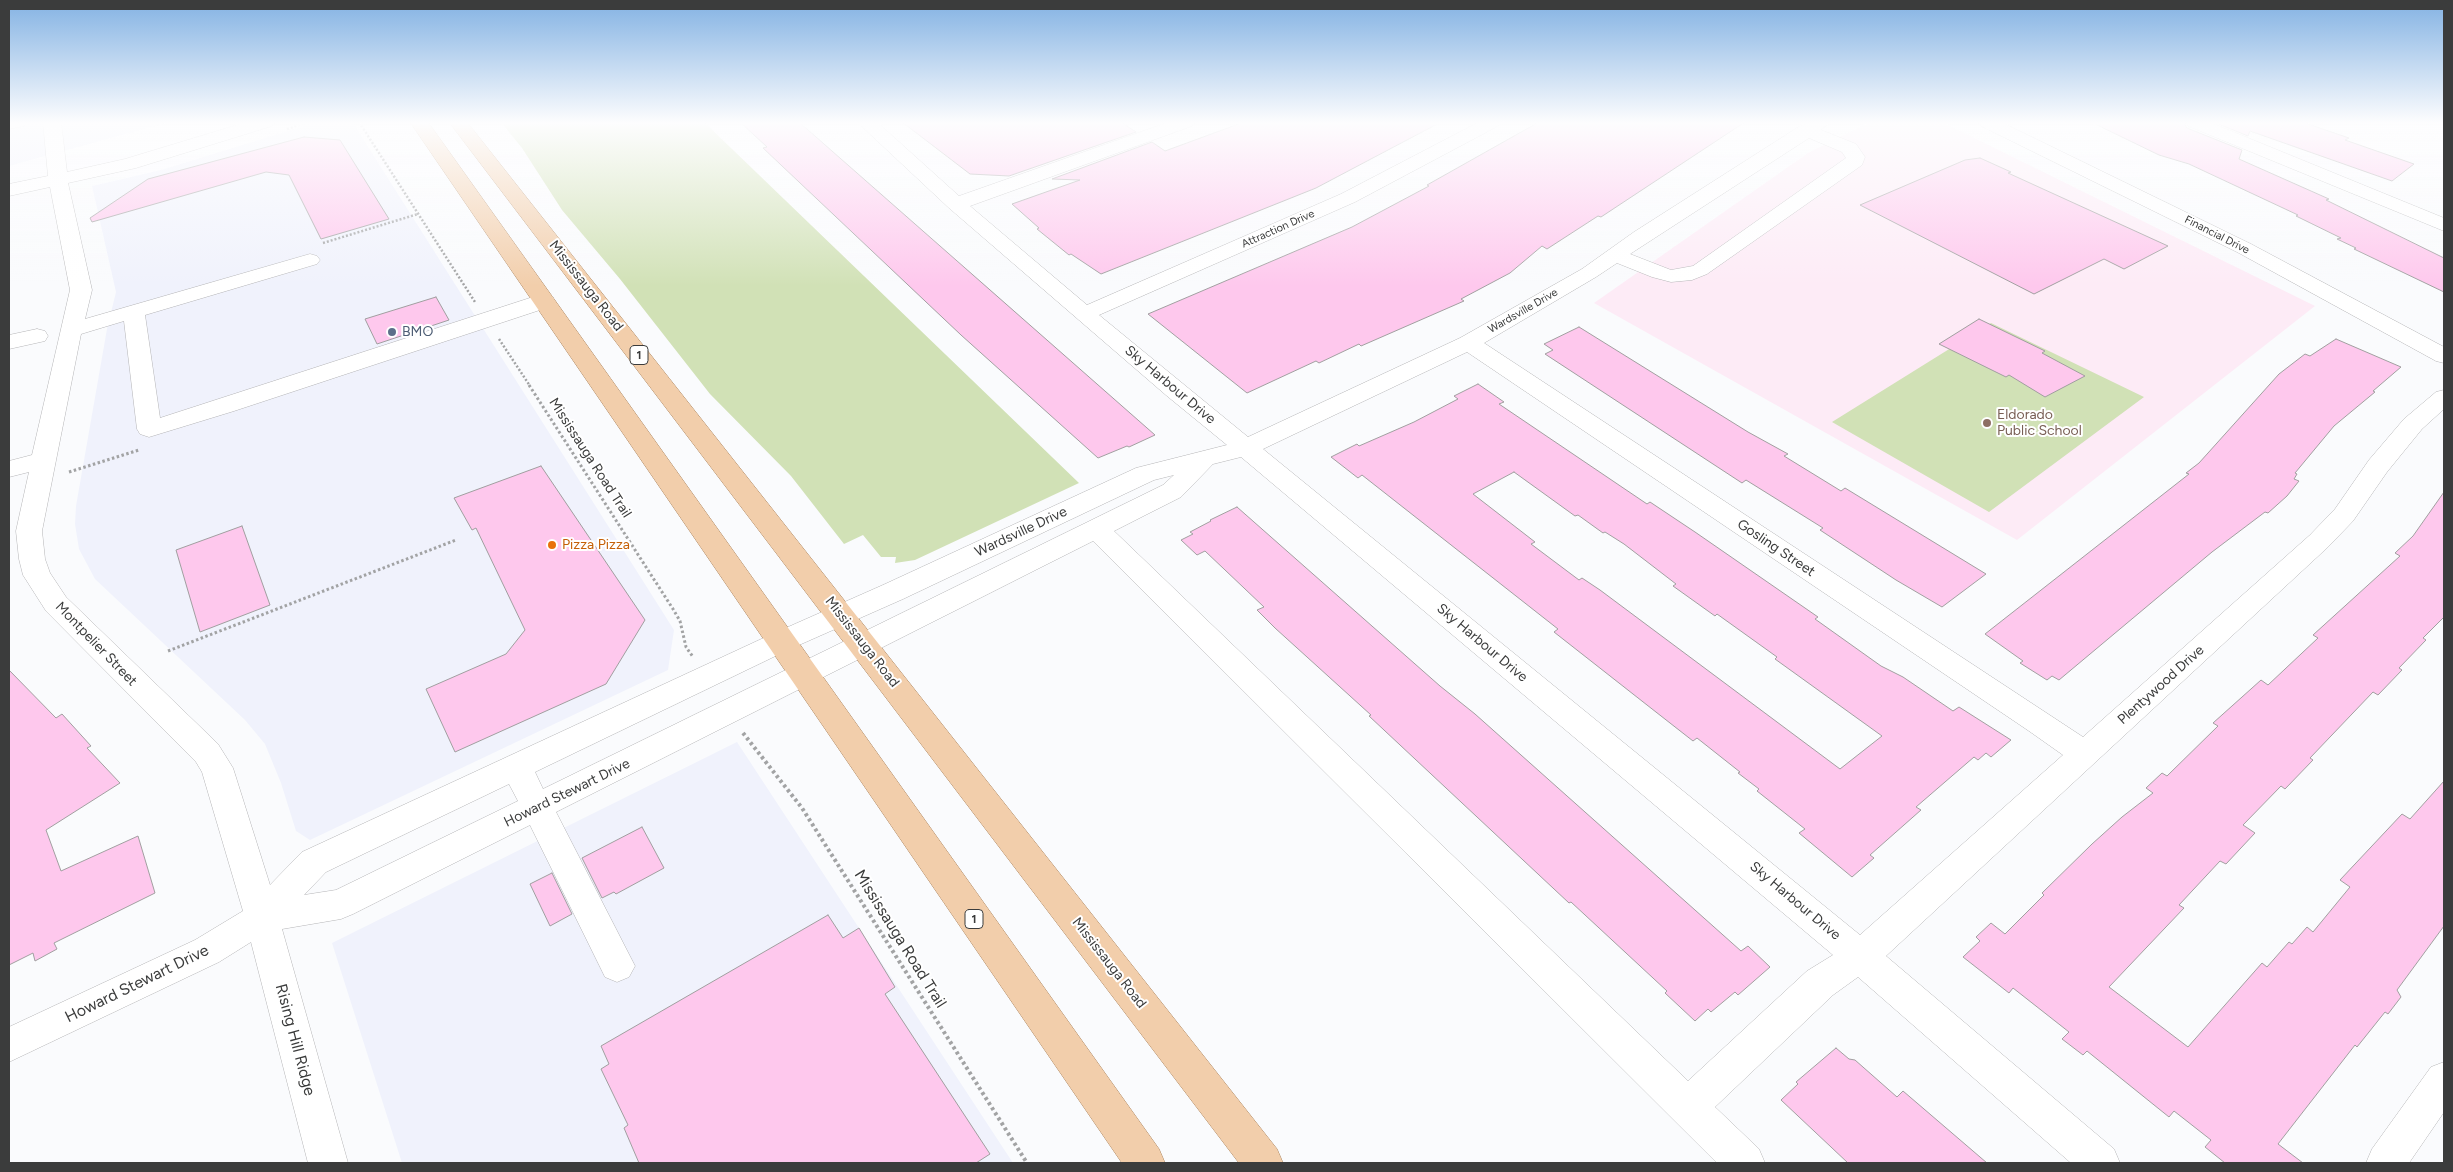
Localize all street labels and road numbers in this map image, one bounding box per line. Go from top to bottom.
street label: Attraction Drive [1239,207,1317,251]
street label: Financial Drive [2182,213,2252,257]
street label: Mississauga Road [545,237,627,335]
street label: Wardsville Drive [1486,286,1560,336]
street label: Sky Harbour Drive [1121,342,1219,428]
road number: 1 [630,346,648,364]
street label: Mississauga Road Trail [545,395,635,521]
street label: Wardsville Drive [972,503,1070,561]
street label: Gosling Street [1734,516,1818,580]
street label: Mississauga Road [821,593,903,691]
street label: Montpelier Street [52,598,140,690]
street label: Sky Harbour Drive [1433,600,1531,686]
street label: Plentywood Drive [2114,642,2208,728]
street label: Howard Stewart Drive [501,755,633,831]
street label: Sky Harbour Drive [1746,858,1844,944]
street label: Mississauga Road Trail [850,866,950,1012]
road number: 1 [965,910,983,929]
street label: Mississauga Road [1068,914,1150,1012]
street label: Howard Stewart Drive [62,941,212,1027]
street label: Rising Hill Ridge [271,982,319,1098]

